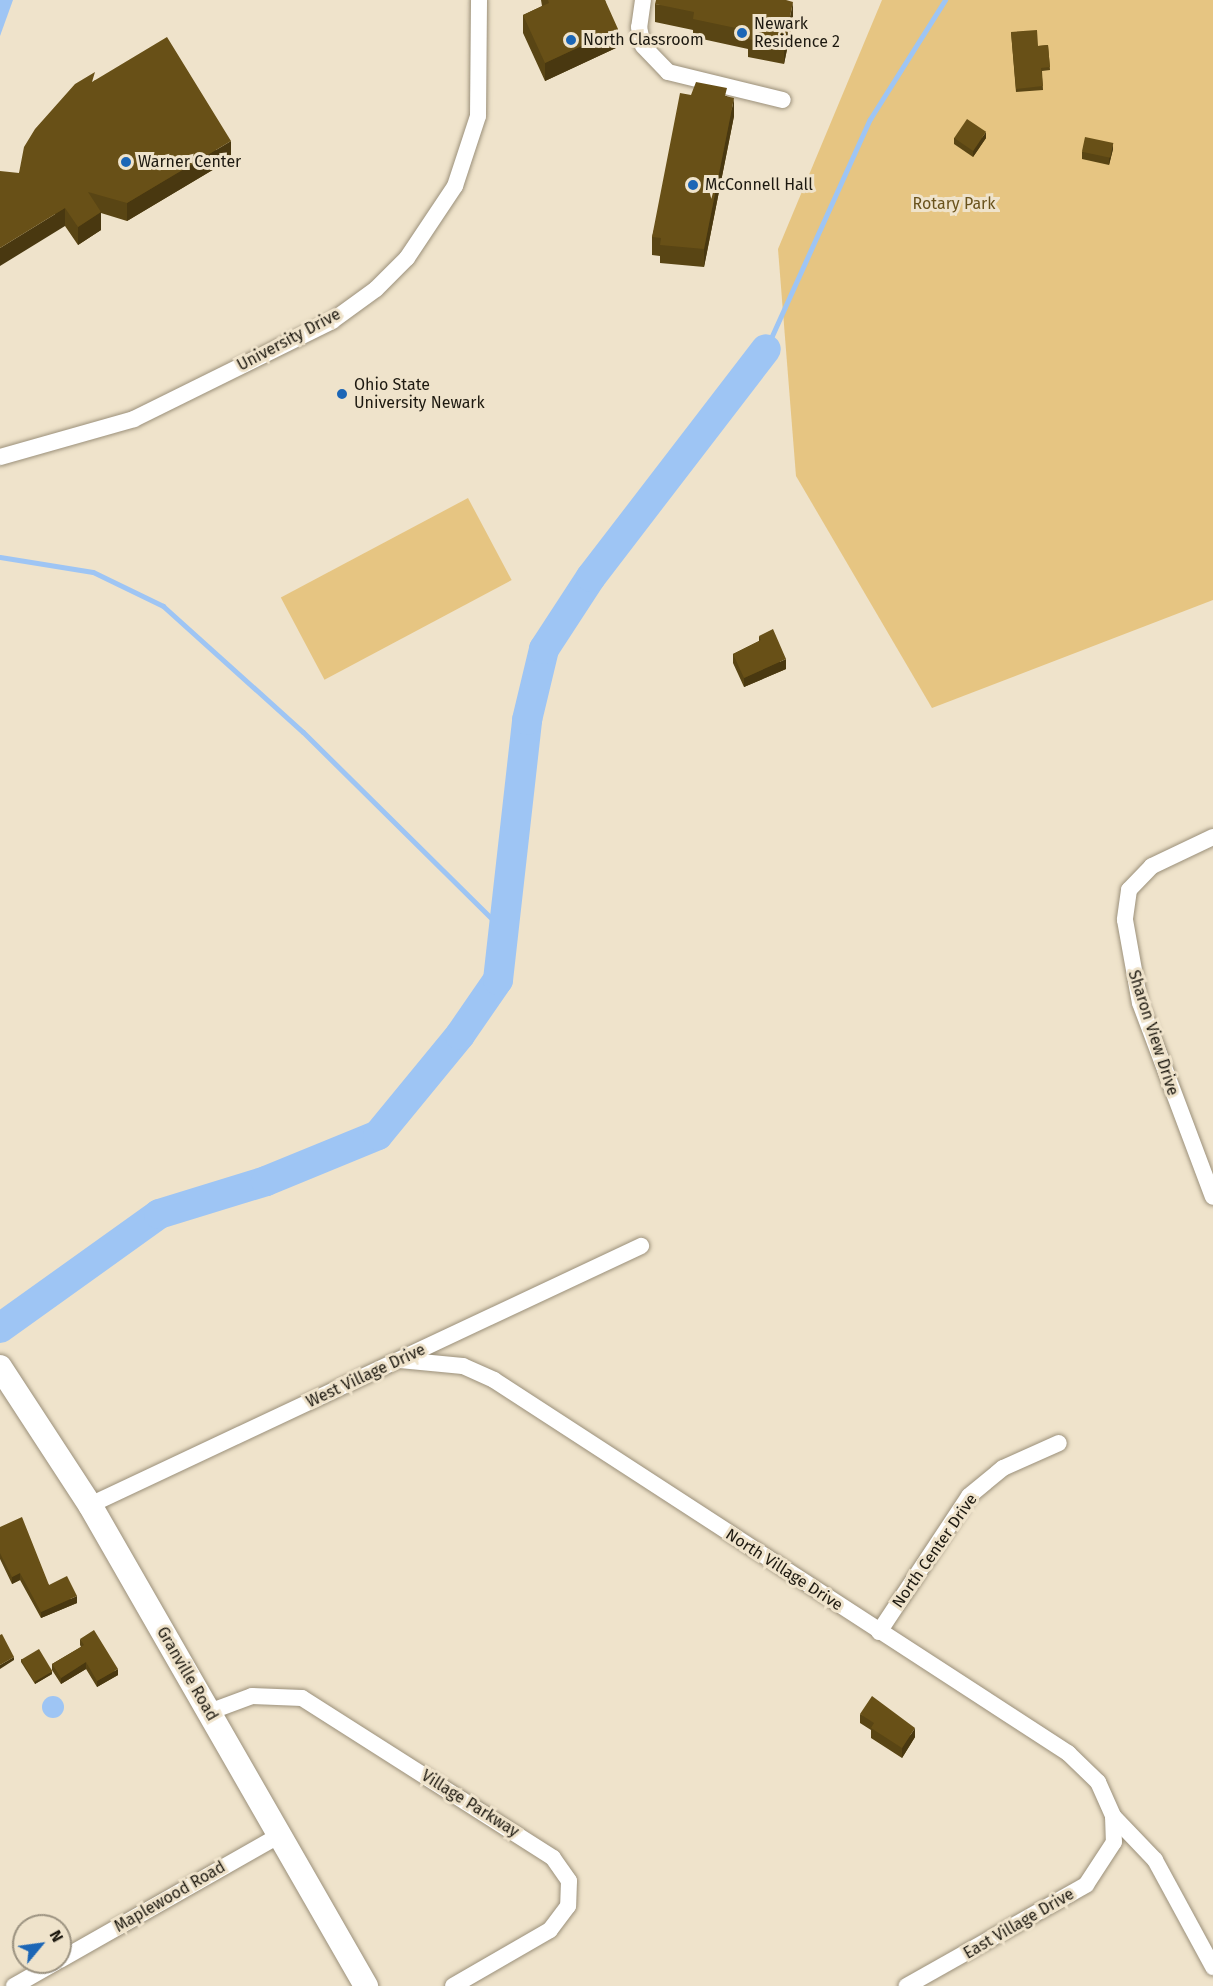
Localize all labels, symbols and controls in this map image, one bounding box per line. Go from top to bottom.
place label: Newark Residence 2 [754,14,840,52]
marker: Newark Residence 2 [735,26,749,40]
place label: North Classroom [583,30,704,50]
marker: North Classroom [564,33,578,47]
place label: Warner Center [138,152,241,172]
marker: Warner Center [119,155,133,169]
place label: McConnell Hall [705,175,813,195]
marker: McConnell Hall [686,178,700,192]
park label: Rotary Park [913,194,995,214]
street label: University Drive [234,305,344,375]
place label: Ohio State University Newark [354,375,485,413]
marker: Ohio State University Newark [335,387,349,401]
street label: Sharon View Drive [1124,968,1182,1098]
street label: West Village Drive [303,1340,429,1412]
street label: North Center Drive [888,1490,982,1612]
street label: North Village Drive [722,1525,846,1615]
street label: Granville Road [152,1624,222,1724]
street label: Village Parkway [418,1766,522,1842]
street label: Maplewood Road [111,1857,229,1937]
street label: East Village Drive [960,1885,1078,1963]
north arrow [12,1914,72,1974]
text: N [46,1927,67,1945]

